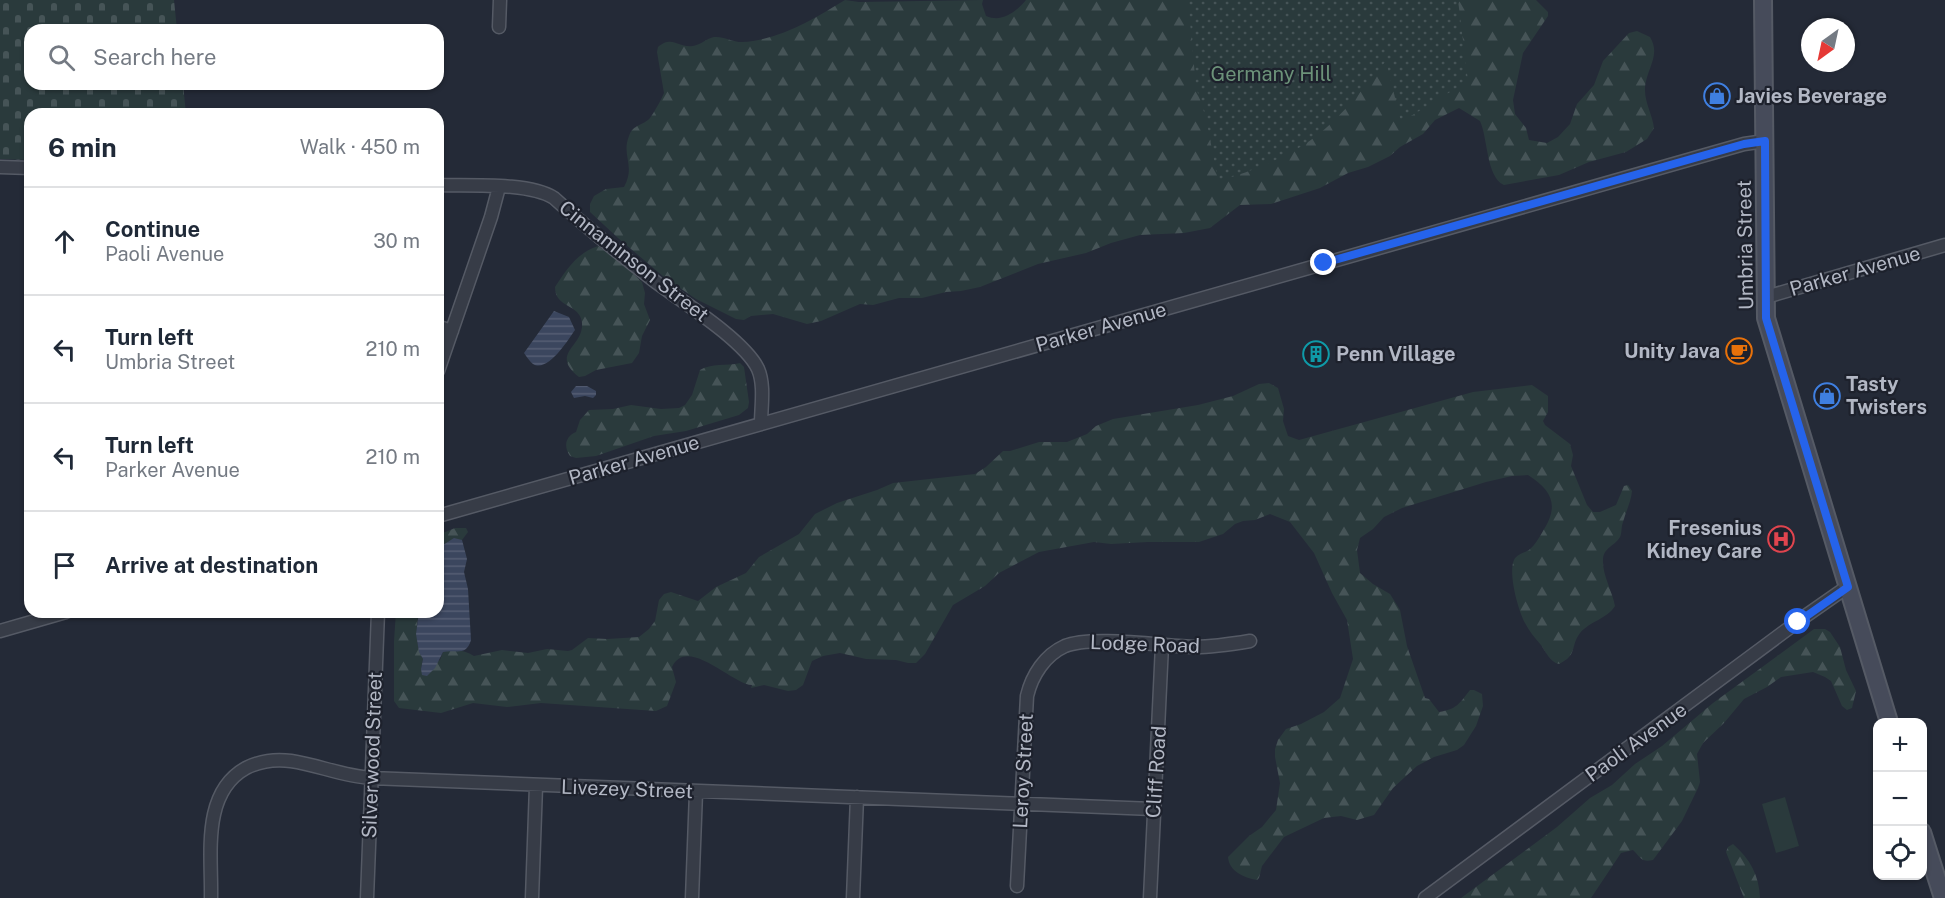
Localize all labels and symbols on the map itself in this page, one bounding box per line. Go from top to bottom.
north arrow [1801,18,1855,72]
park label: Germany Hill [1210,62,1332,86]
shop icon: Javies Beverage [1702,81,1732,111]
place label: Javies Beverage [1736,84,1887,108]
street label: Umbria Street [1732,180,1758,310]
street label: Cinnaminson Street [554,195,714,327]
street label: Parker Avenue [1787,241,1923,301]
route end [1310,249,1336,275]
street label: Parker Avenue [1033,297,1169,357]
cafe icon: Unity Java [1724,336,1754,366]
building icon: Penn Village [1301,339,1331,369]
place label: Unity Java [1624,339,1720,363]
place label: Penn Village [1336,342,1456,366]
place label: Tasty Twisters [1846,372,1927,419]
shop icon: Tasty Twisters [1812,381,1842,411]
street label: Parker Avenue [566,430,702,490]
place label: Fresenius Kidney Care [1646,516,1762,563]
hospital icon: Fresenius Kidney Care [1766,524,1796,554]
route start [1784,608,1810,634]
street label: Lodge Road [1090,630,1200,658]
street label: Silverwood Street [357,671,387,839]
street label: Paoli Avenue [1581,697,1691,787]
street label: Leroy Street [1008,713,1038,829]
street label: Cliff Road [1141,725,1171,819]
street label: Livezey Street [561,775,693,803]

